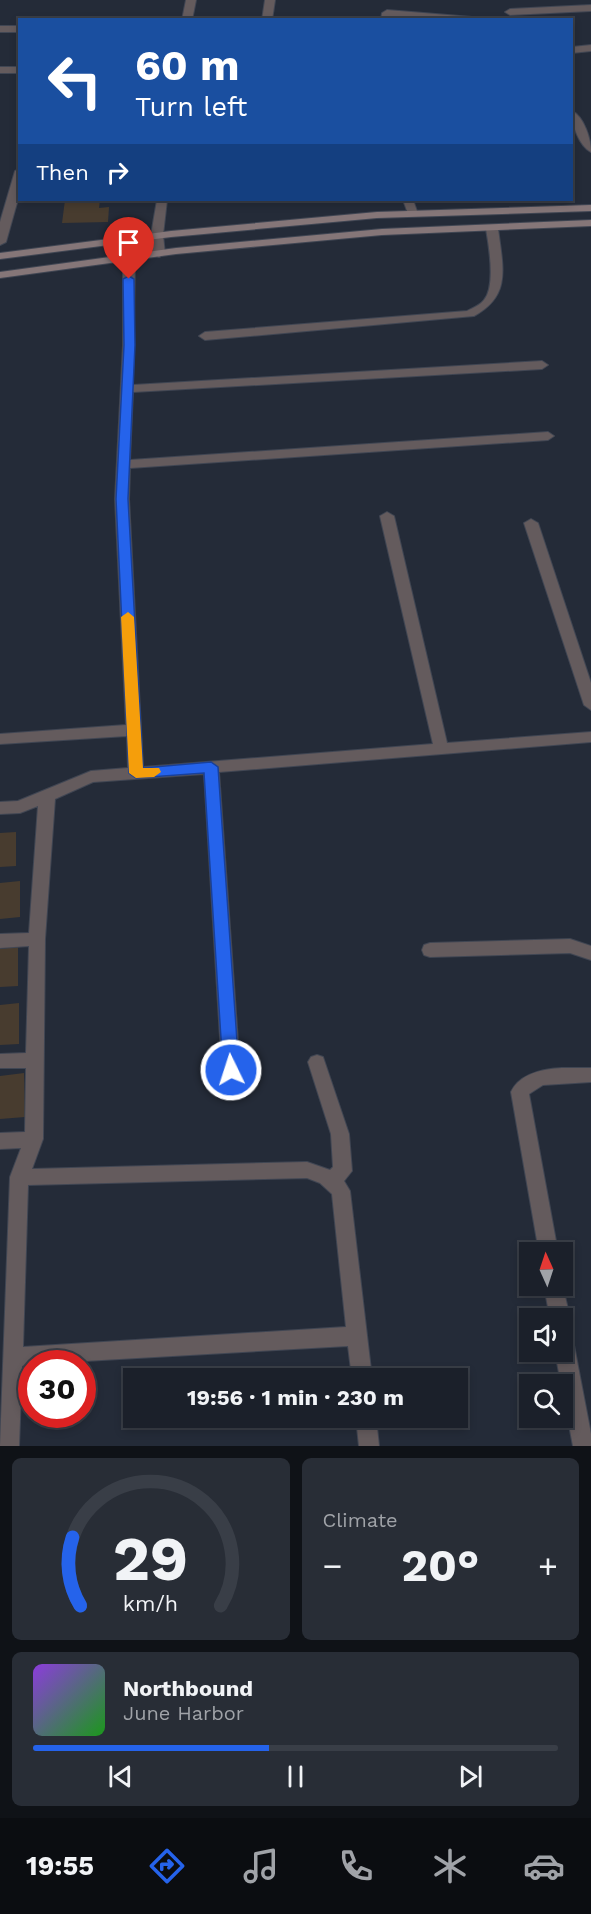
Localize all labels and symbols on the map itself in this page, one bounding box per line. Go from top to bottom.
pin [103,217,154,279]
position arrow [199,1038,263,1102]
north arrow [519,1242,573,1296]
speed limit sign: 30 [18,1350,96,1428]

